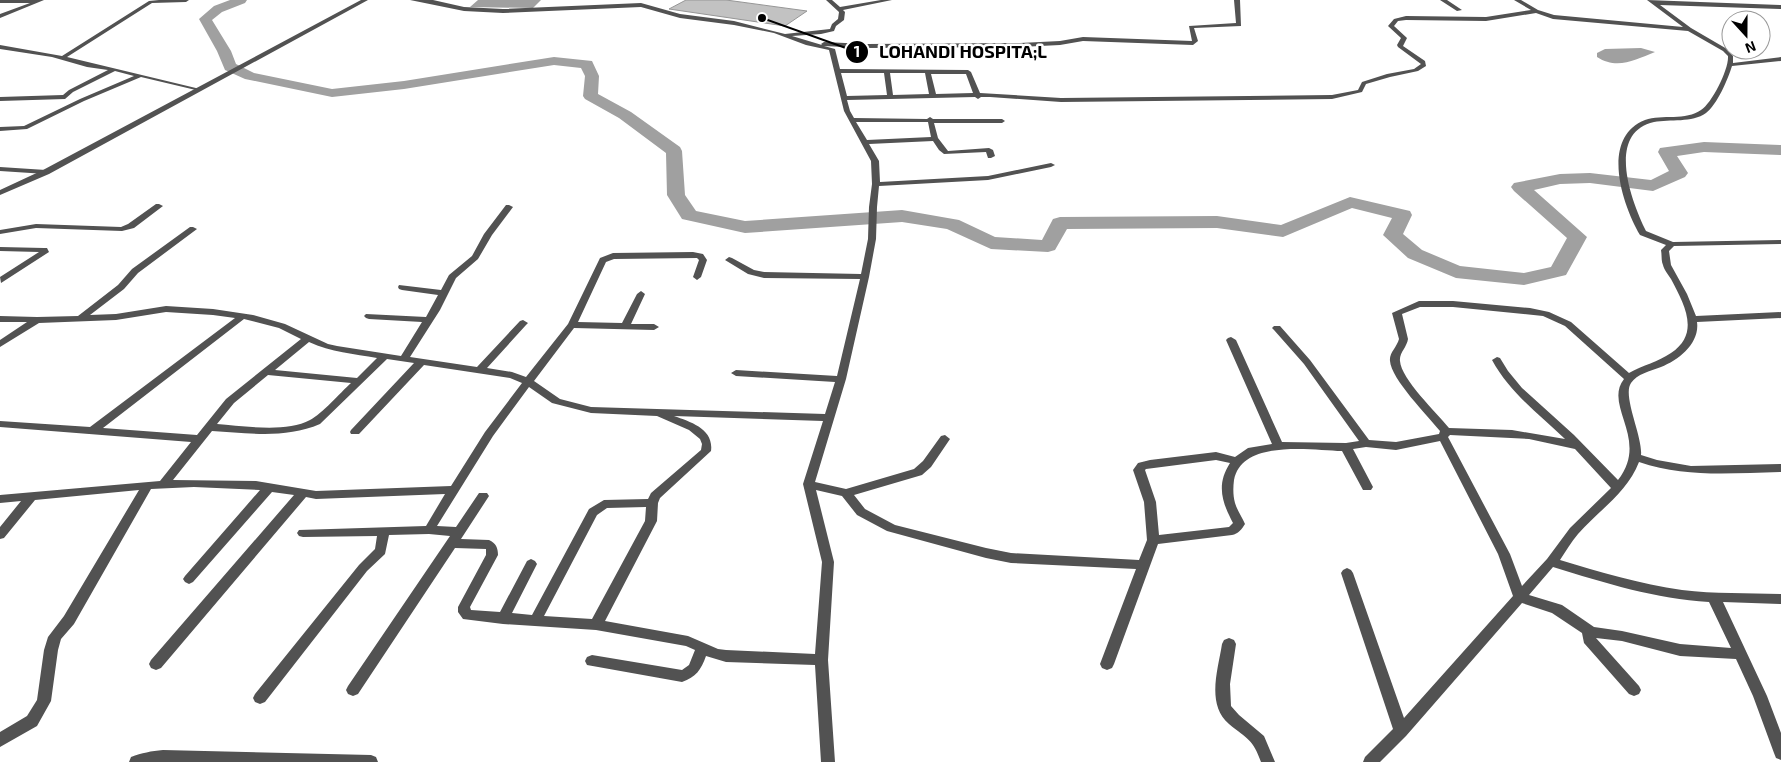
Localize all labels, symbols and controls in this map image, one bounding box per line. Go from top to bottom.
north arrow [1721,10,1771,60]
callout: LOHANDI HOSPITA;L [844,35,1057,68]
text: N [1743,38,1759,57]
text: LOHANDI HOSPITA;L [879,40,1047,62]
text: 1 [854,42,860,60]

